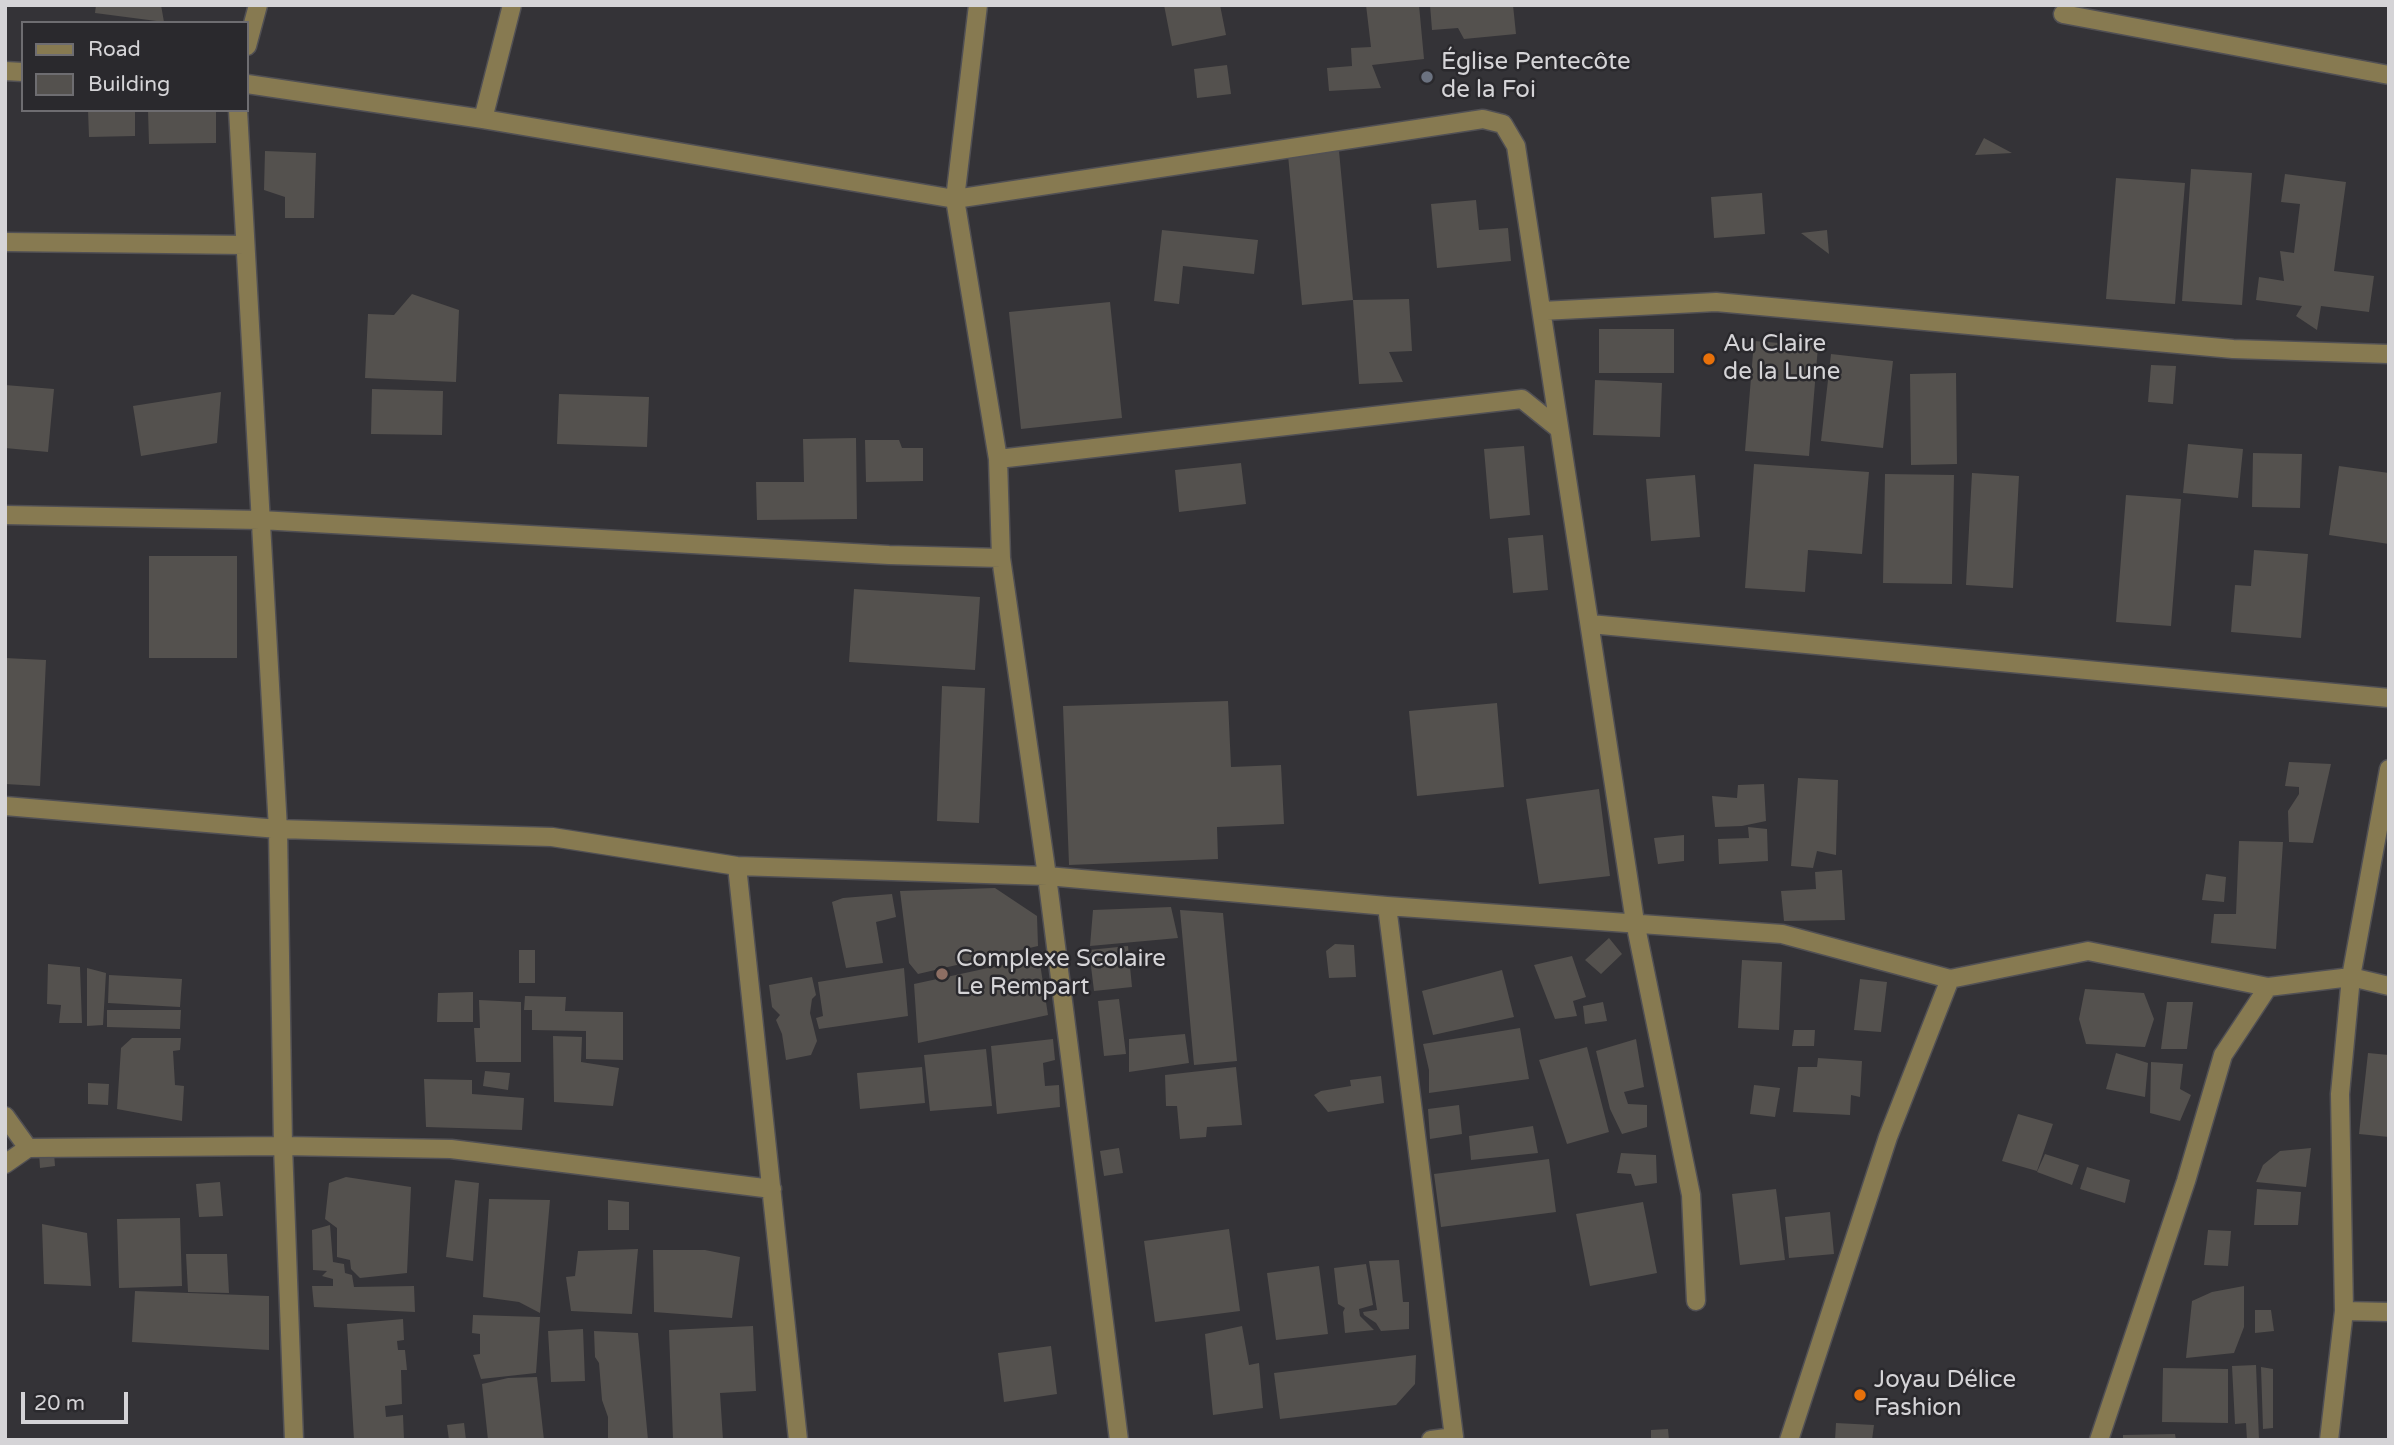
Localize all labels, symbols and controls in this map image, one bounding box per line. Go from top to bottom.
legend [21,21,248,112]
text: Road [88,37,141,62]
place label: Église Pentecôte de la Foi [1441,49,1630,105]
marker: Église Pentecôte de la Foi [1419,69,1435,85]
text: Building [88,72,170,97]
place label: Au Claire de la Lune [1723,331,1840,387]
marker: Au Claire de la Lune [1701,351,1717,367]
place label: Complexe Scolaire Le Rempart [956,946,1166,1002]
marker: Complexe Scolaire Le Rempart [934,966,950,982]
place label: Joyau Délice Fashion [1874,1367,2016,1423]
scale bar [24,1378,131,1422]
marker: Joyau Délice Fashion [1852,1387,1868,1403]
text: 20 m [34,1391,85,1416]

